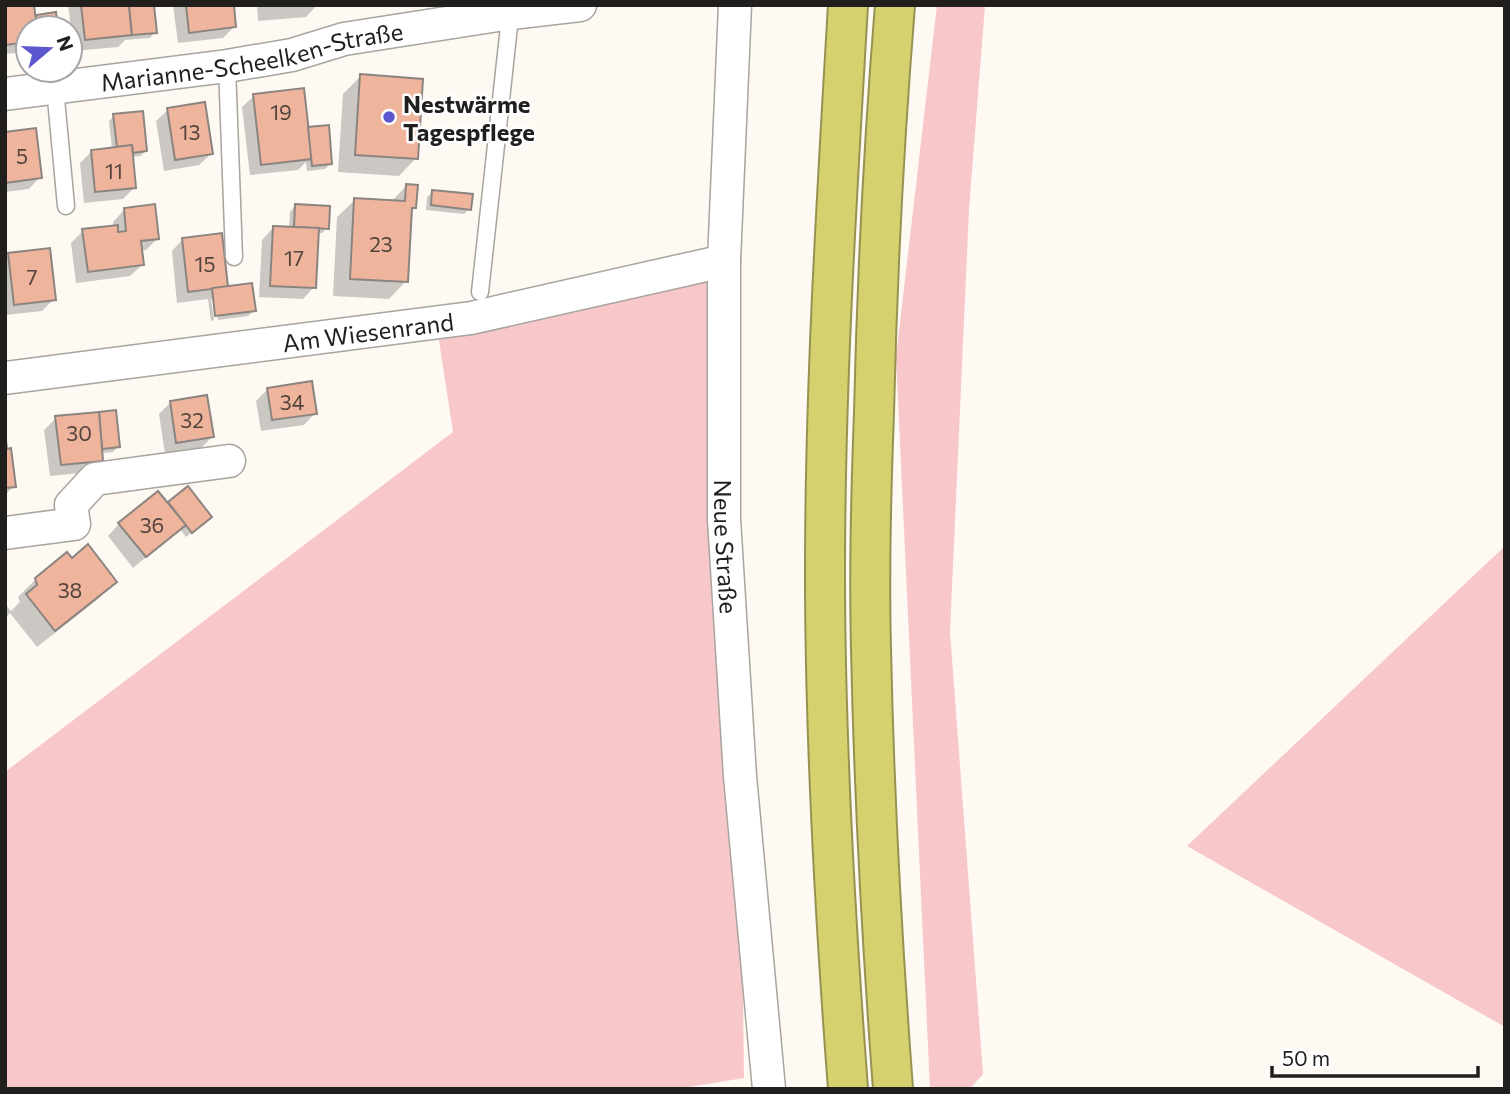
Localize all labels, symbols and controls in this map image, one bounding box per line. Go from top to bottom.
north arrow [14,14,84,84]
street label: Marianne-Scheelken-Straße [99,16,405,96]
text: N [52,33,79,54]
place label: Nestwärme Tagespflege [403,89,535,146]
house number: 19 [270,99,292,124]
marker: Nestwärme Tagespflege [381,109,397,125]
house number: 13 [180,119,200,144]
house number: 5 [16,143,28,168]
house number: 11 [105,158,123,183]
house number: 23 [369,231,393,256]
house number: 17 [284,245,304,270]
house number: 15 [194,251,216,276]
house number: 7 [26,264,38,289]
street label: Am Wiesenrand [281,306,455,357]
house number: 34 [280,389,305,414]
house number: 32 [180,407,204,432]
house number: 30 [66,420,92,445]
street label: Neue Straße [710,480,744,615]
house number: 36 [140,512,164,537]
house number: 38 [58,577,82,602]
scale bar [1272,1034,1478,1078]
text: 50 m [1282,1045,1330,1070]

